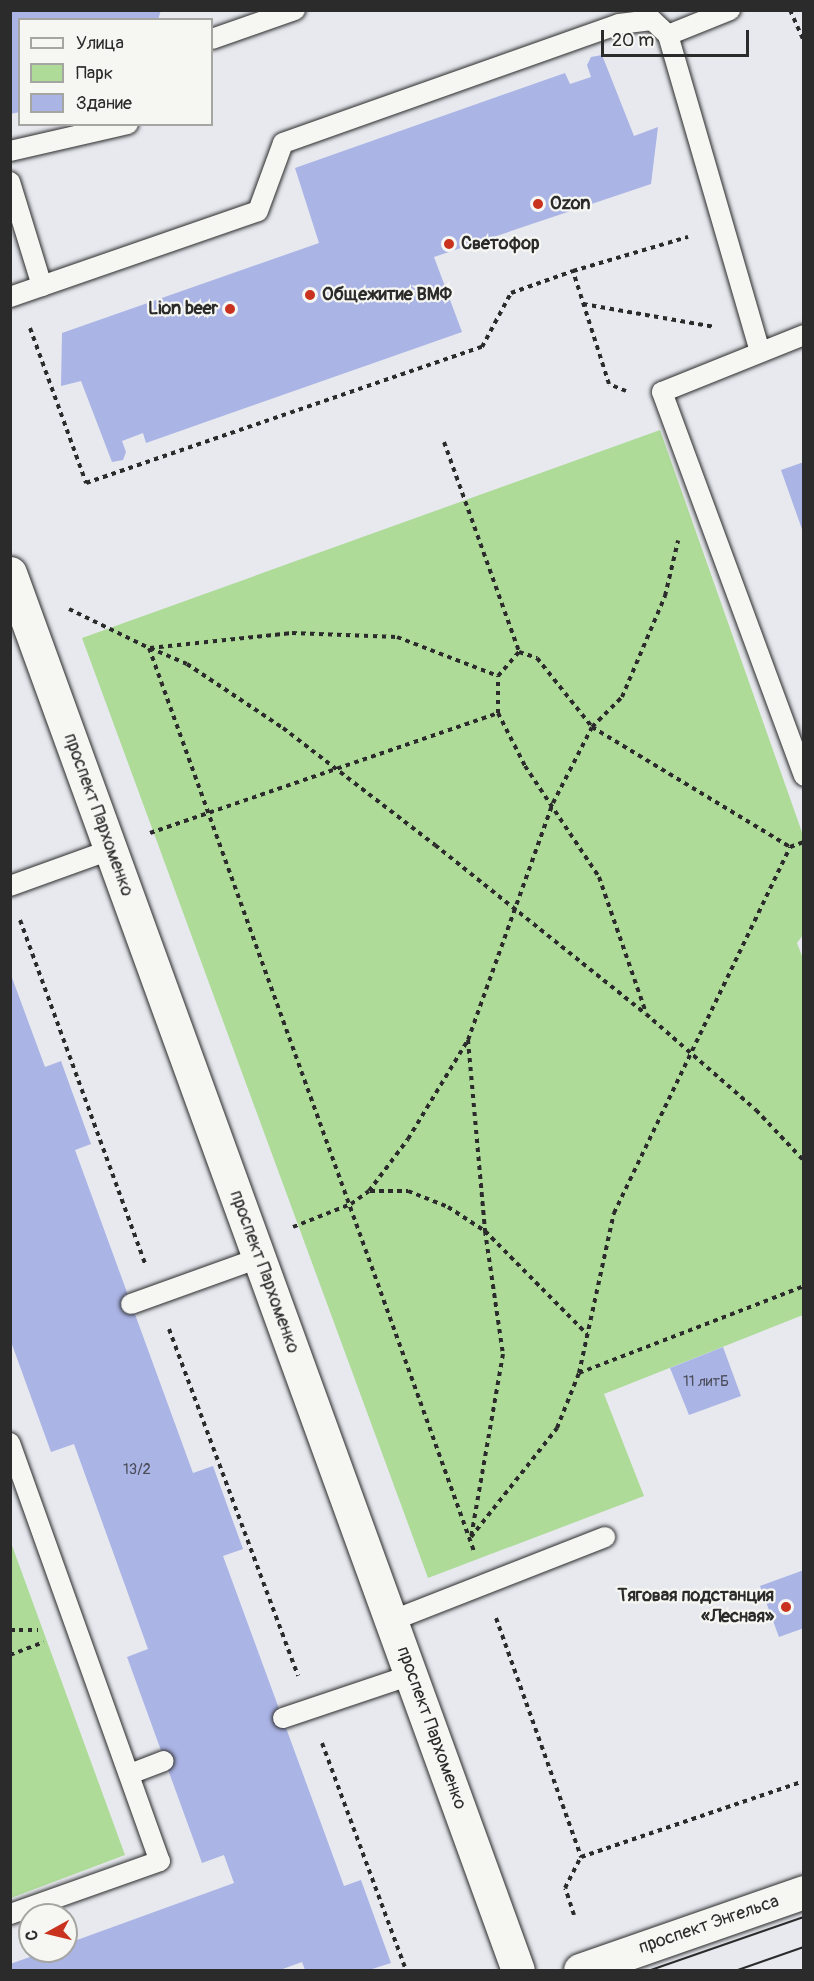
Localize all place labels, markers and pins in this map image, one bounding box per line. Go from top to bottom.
place label: Ozon [550,193,590,215]
marker: Ozon [531,197,545,211]
place label: Светофор [461,233,539,255]
marker: Светофор [442,237,456,251]
place label: Общежитие ВМФ [322,284,452,306]
marker: Общежитие ВМФ [303,288,317,302]
place label: Lion beer [148,298,218,320]
marker: Lion beer [223,302,237,316]
place label: Тяговая подстанция «Лесная» [618,1586,774,1628]
marker: Тяговая подстанция «Лесная» [779,1600,793,1614]

